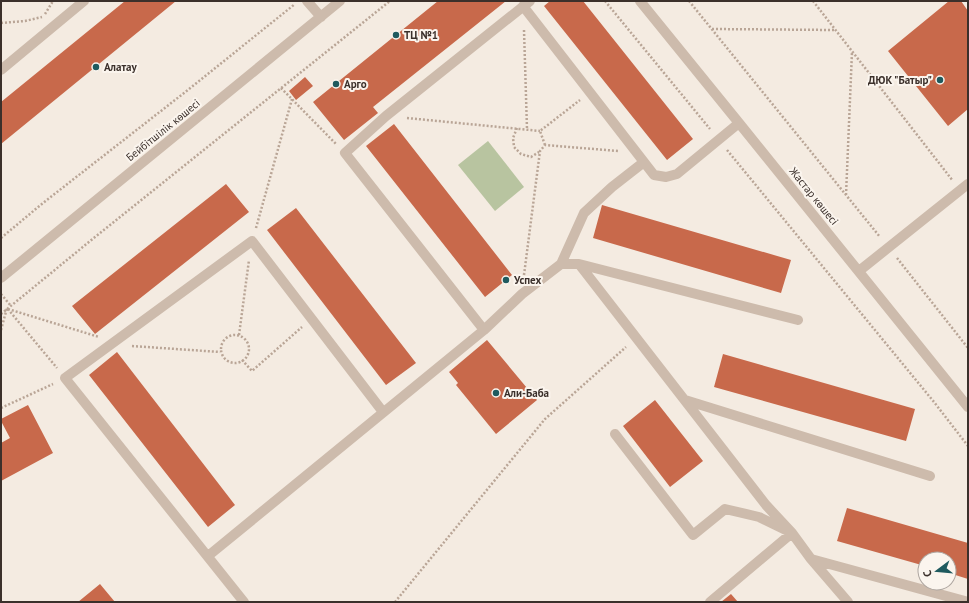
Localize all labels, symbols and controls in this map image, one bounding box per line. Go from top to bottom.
place label: ТЦ №1 [404,28,438,42]
marker: ТЦ №1 [391,30,401,40]
place label: Алатау [104,60,137,74]
marker: Алатау [91,62,101,72]
place label: ДЮК "Батыр" [868,73,932,87]
marker: ДЮК "Батыр" [935,75,945,85]
place label: Арго [344,77,367,91]
marker: Арго [331,79,341,89]
street label: Бейбітшілік көшесі [123,96,203,164]
street label: Жастар көшесі [786,163,842,228]
place label: Успех [513,273,542,287]
marker: Успех [501,275,511,285]
place label: Али-Баба [504,386,549,400]
marker: Али-Баба [491,388,501,398]
north arrow [917,551,957,591]
text: С [920,569,935,579]

